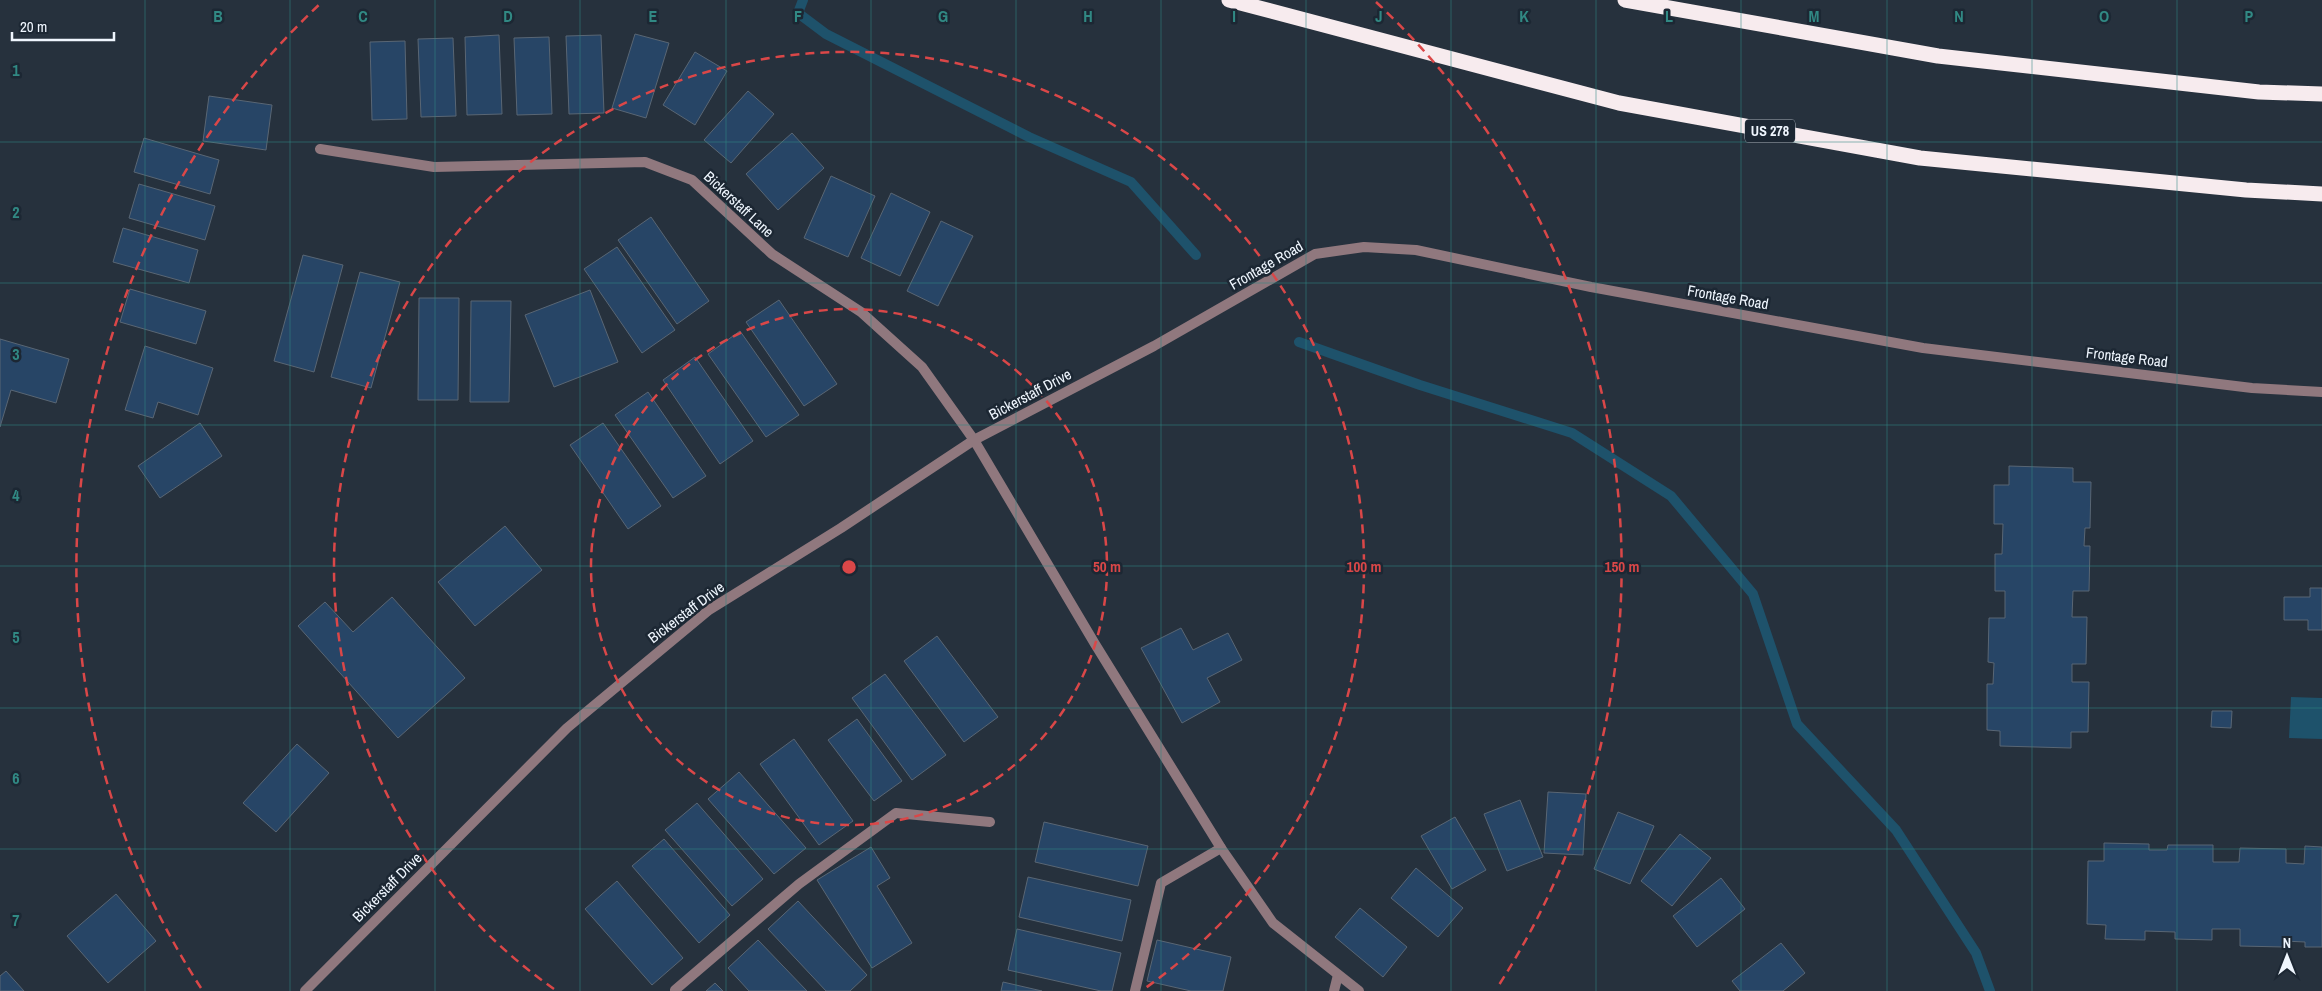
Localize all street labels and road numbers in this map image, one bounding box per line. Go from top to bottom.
road number: US 278 [1745,120,1795,142]
street label: Bickerstaff Lane [699,166,779,242]
street label: Frontage Road [1225,235,1307,295]
street label: Frontage Road [1686,280,1770,314]
street label: Frontage Road [2085,342,2169,372]
street label: Bickerstaff Drive [985,363,1075,425]
street label: Bickerstaff Drive [643,576,729,648]
street label: Bickerstaff Drive [348,847,427,926]

